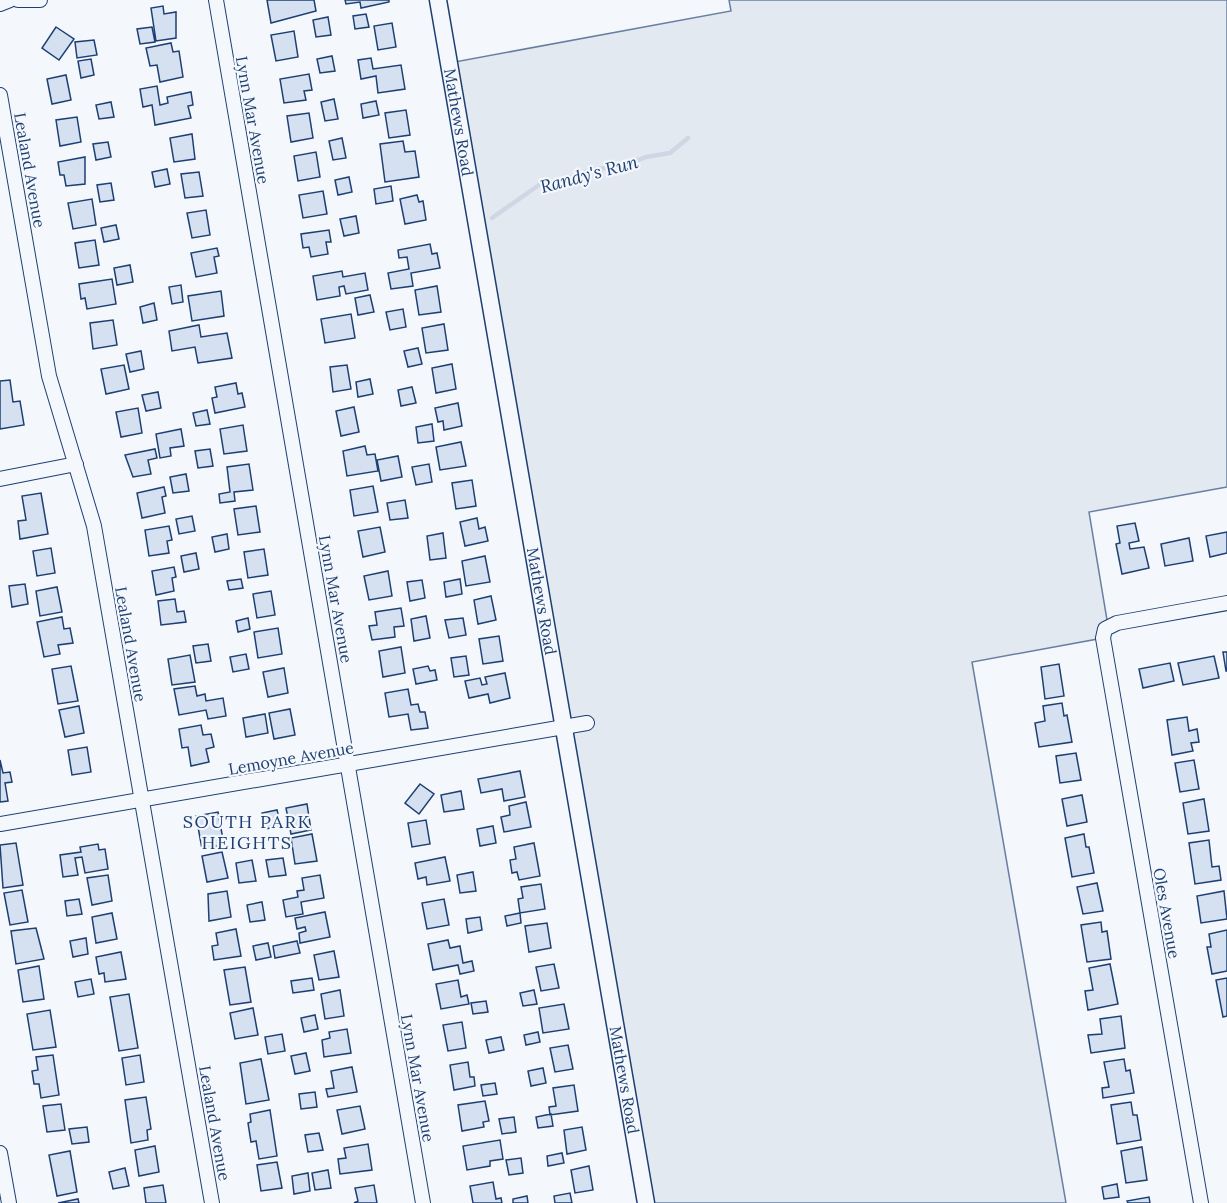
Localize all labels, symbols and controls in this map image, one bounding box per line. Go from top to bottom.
street label: Lynn Mar Avenue [232,55,274,186]
street label: Mathews Road [440,67,478,178]
street label: Lealand Avenue [10,111,50,229]
water label: Randy's Run [538,150,640,198]
street label: Lynn Mar Avenue [315,534,357,665]
street label: Mathews Road [523,546,561,657]
street label: Lealand Avenue [111,585,151,703]
street label: Lemoyne Avenue [227,737,355,779]
district label: SOUTH PARK HEIGHTS [183,810,311,854]
street label: Oles Avenue [1149,866,1185,960]
street label: Lynn Mar Avenue [397,1013,439,1144]
street label: Mathews Road [606,1025,644,1136]
street label: Lealand Avenue [195,1064,235,1182]

